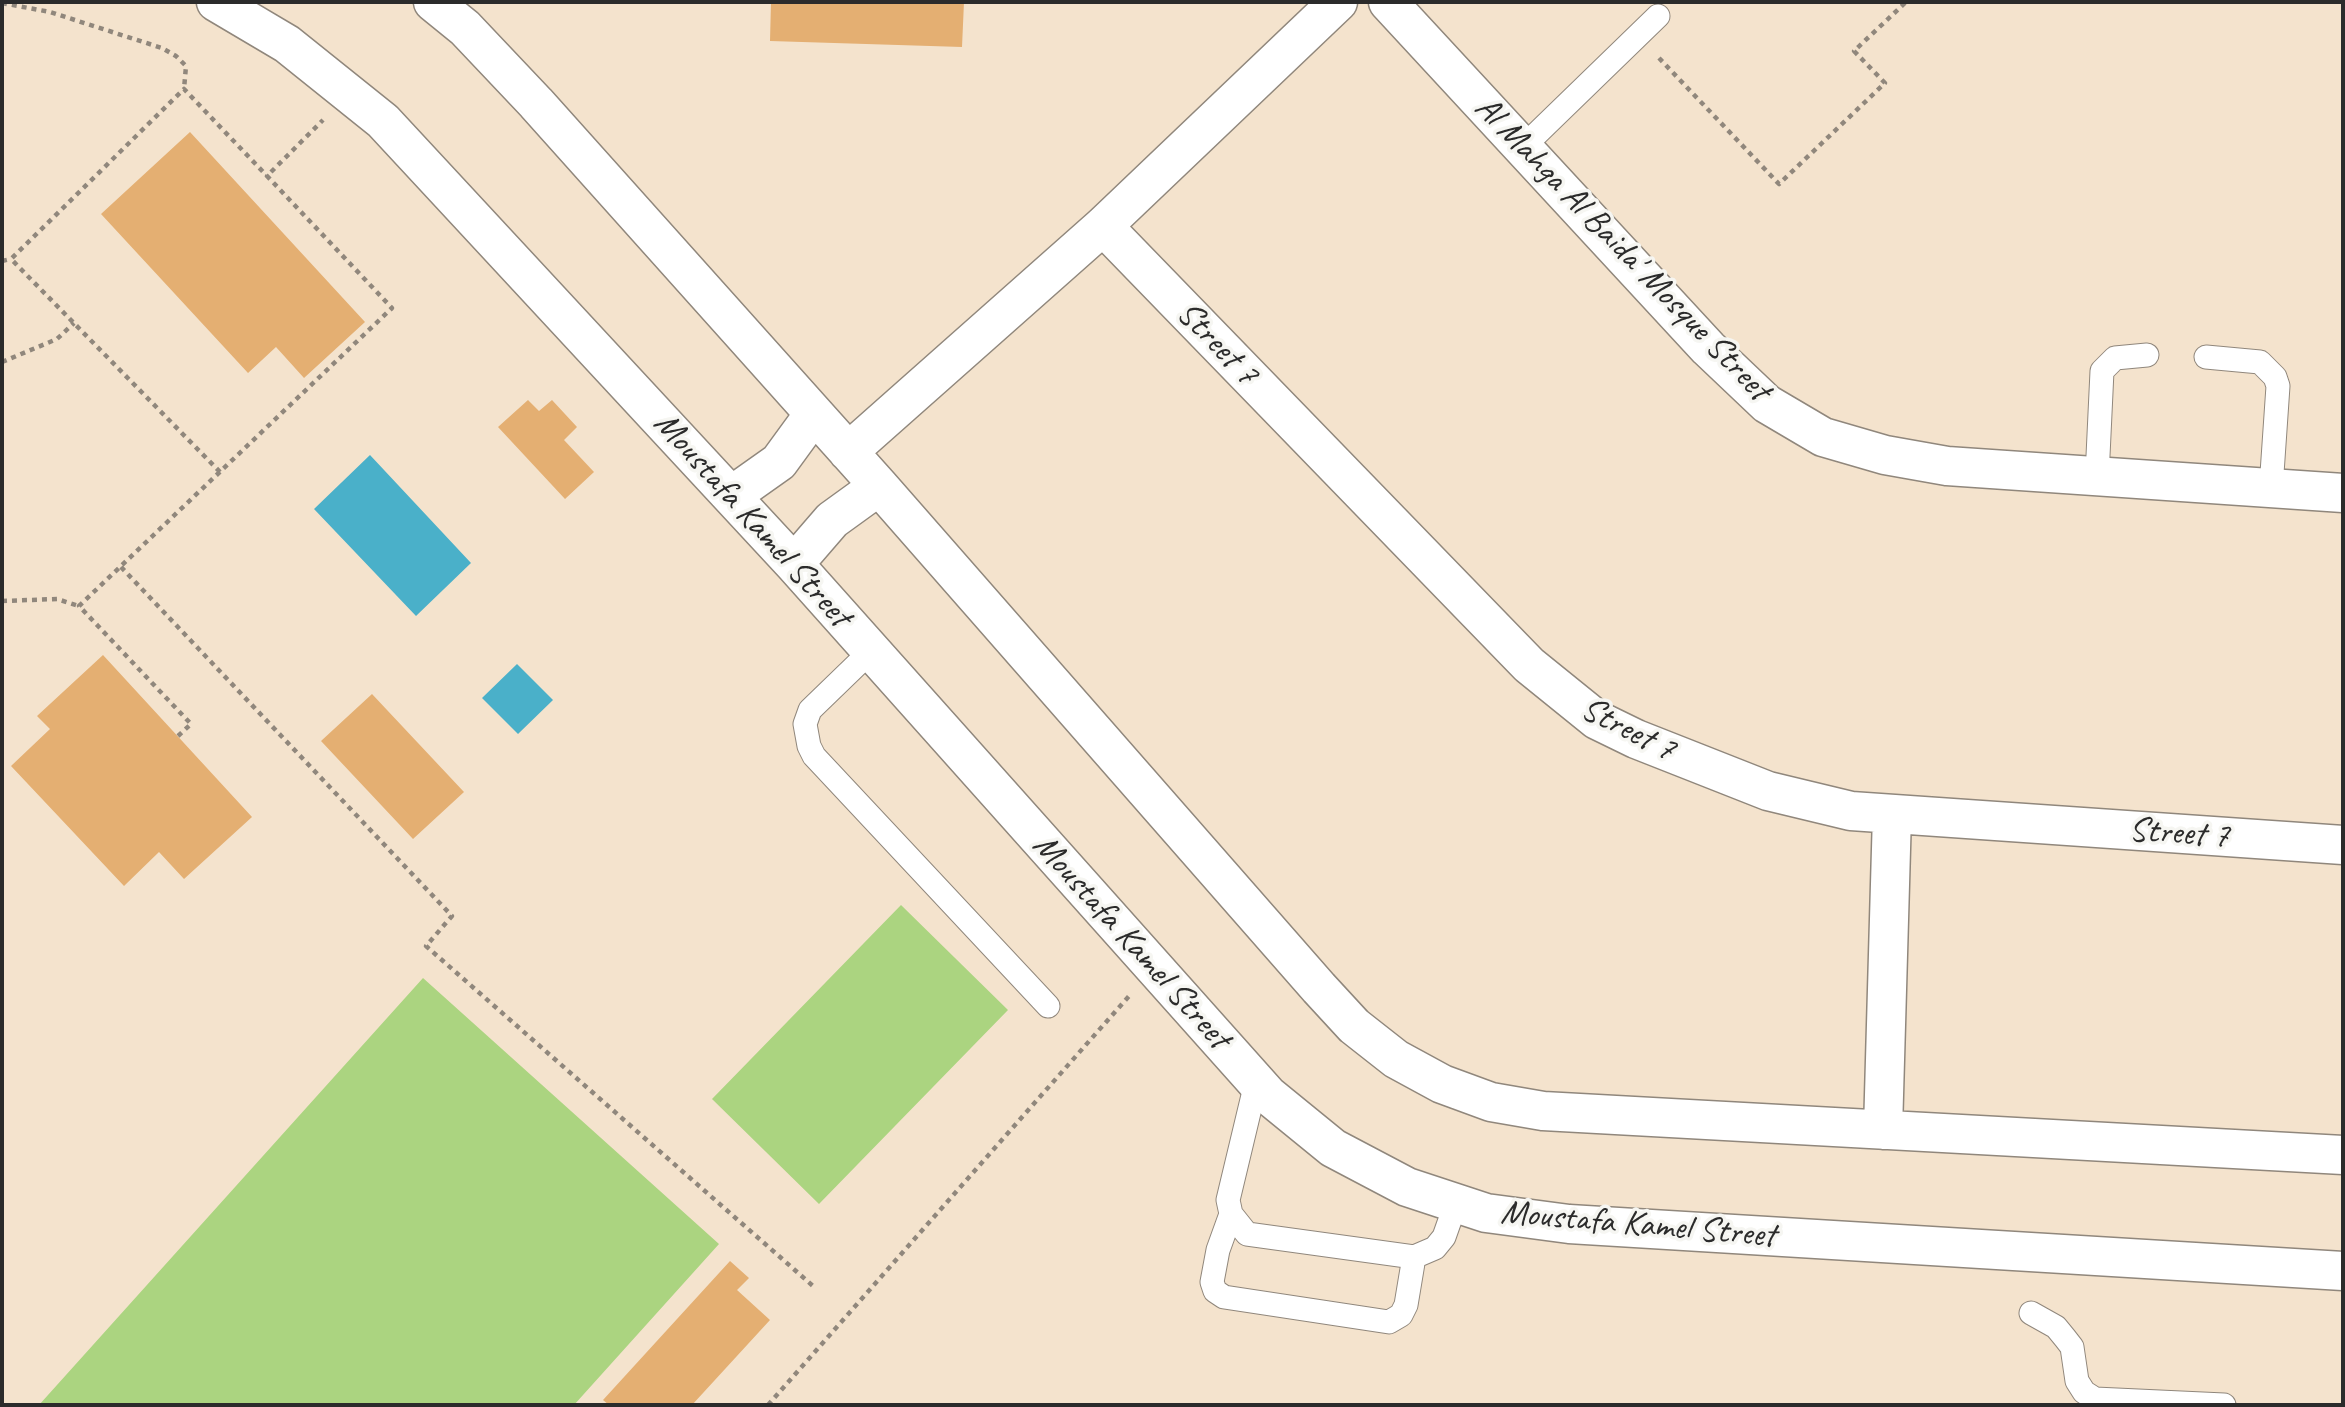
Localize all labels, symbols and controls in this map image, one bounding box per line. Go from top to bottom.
street label: Al Mahga Al Baida' Mosque Street [1465,88,1779,410]
street label: Street 7 [1167,293,1267,395]
street label: Moustafa Kamel Street [644,404,860,636]
street label: Street 7 [1574,688,1682,772]
street label: Street 7 [2127,810,2231,858]
street label: Moustafa Kamel Street [1023,826,1239,1058]
street label: Moustafa Kamel Street [1499,1192,1777,1258]

